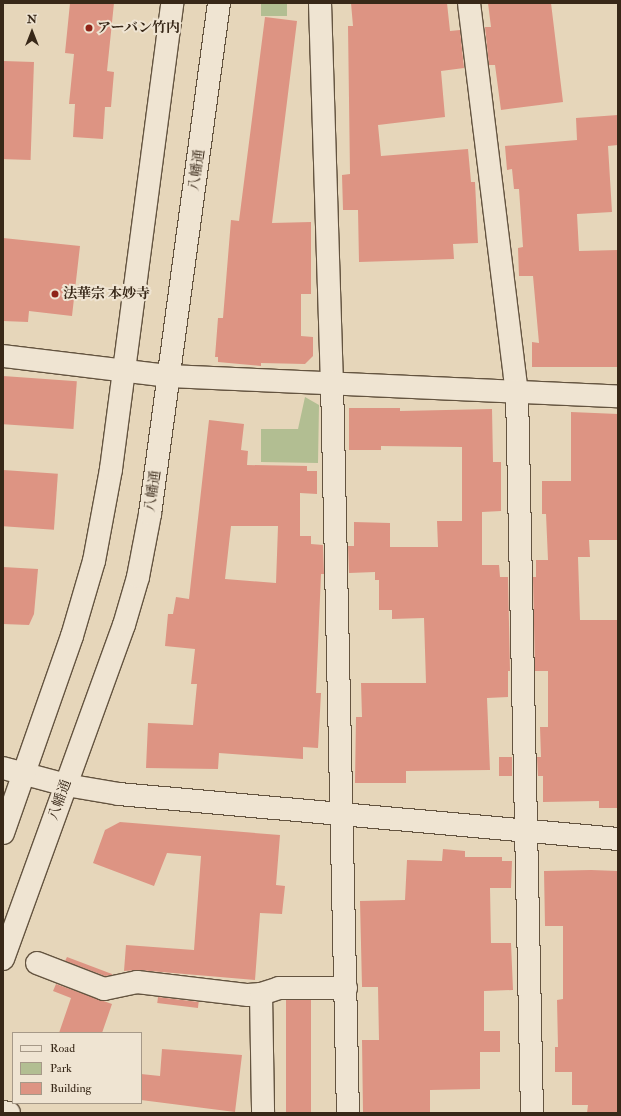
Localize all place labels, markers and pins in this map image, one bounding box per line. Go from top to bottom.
place label: アーバン竹内 [97,20,181,36]
marker: アーバン竹内 [84,23,94,33]
place label: 法華宗 本妙寺 [63,286,150,302]
marker: 法華宗 本妙寺 [50,289,60,299]

